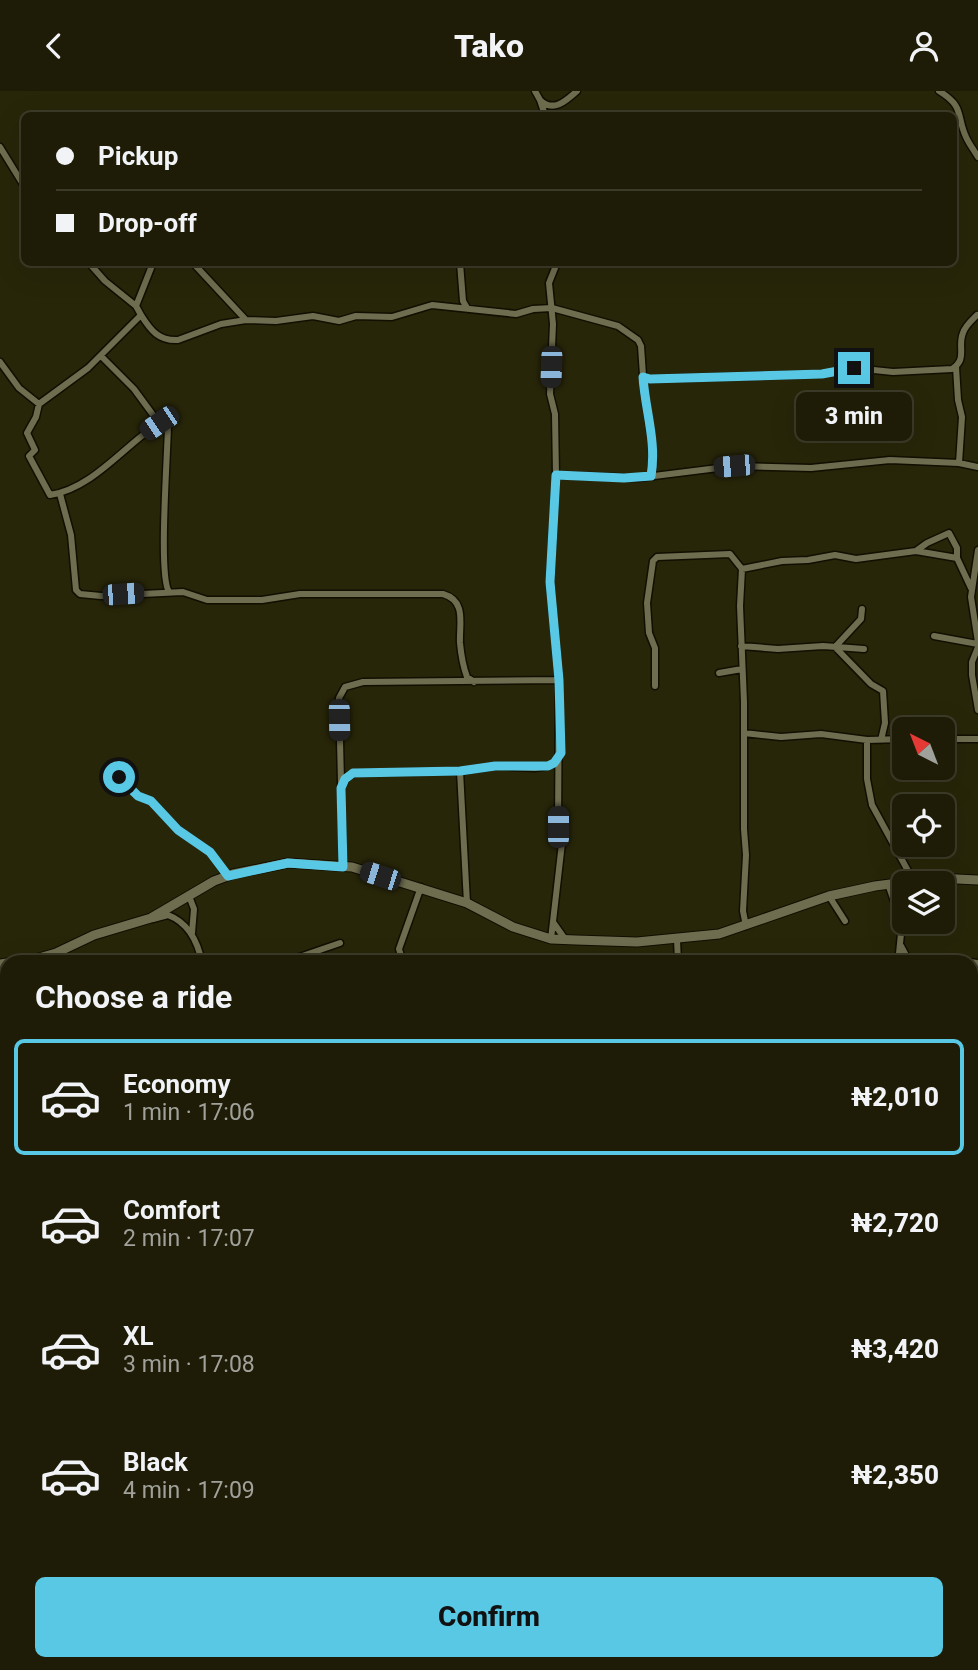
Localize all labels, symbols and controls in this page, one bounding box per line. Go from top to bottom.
icon: back [35,27,73,65]
text: Tako [454,27,524,65]
icon: person [905,27,943,65]
text: Pickup [98,141,178,171]
text: Drop-off [98,208,197,238]
car [540,346,563,388]
route end [838,352,870,384]
callout: 3 min [796,393,912,441]
car [136,403,183,443]
text: 3 min [825,403,883,430]
car [713,454,756,478]
car [102,582,145,606]
car [329,699,350,741]
north arrow [892,717,956,781]
map controls [892,717,955,934]
route start [103,761,135,793]
button: locate [892,794,955,857]
car [548,806,569,848]
car [357,860,404,892]
button: layers [892,871,955,934]
text: Choose a ride [35,978,232,1016]
icon: car [39,1066,102,1129]
text: Economy [123,1069,230,1099]
text: ₦2,010 [851,1082,939,1112]
text: 1 min · 17:06 [123,1099,255,1126]
icon: car [39,1192,102,1255]
text: Comfort [123,1195,220,1225]
text: ₦2,720 [851,1208,939,1238]
text: 2 min · 17:07 [123,1225,255,1252]
icon: car [39,1318,102,1381]
text: XL [123,1321,154,1351]
text: ₦3,420 [851,1334,939,1364]
text: 3 min · 17:08 [123,1351,255,1378]
icon: car [39,1444,102,1507]
text: Black [123,1447,188,1477]
text: ₦2,350 [851,1460,939,1490]
text: 4 min · 17:09 [123,1477,255,1504]
button: Confirm [35,1577,943,1657]

